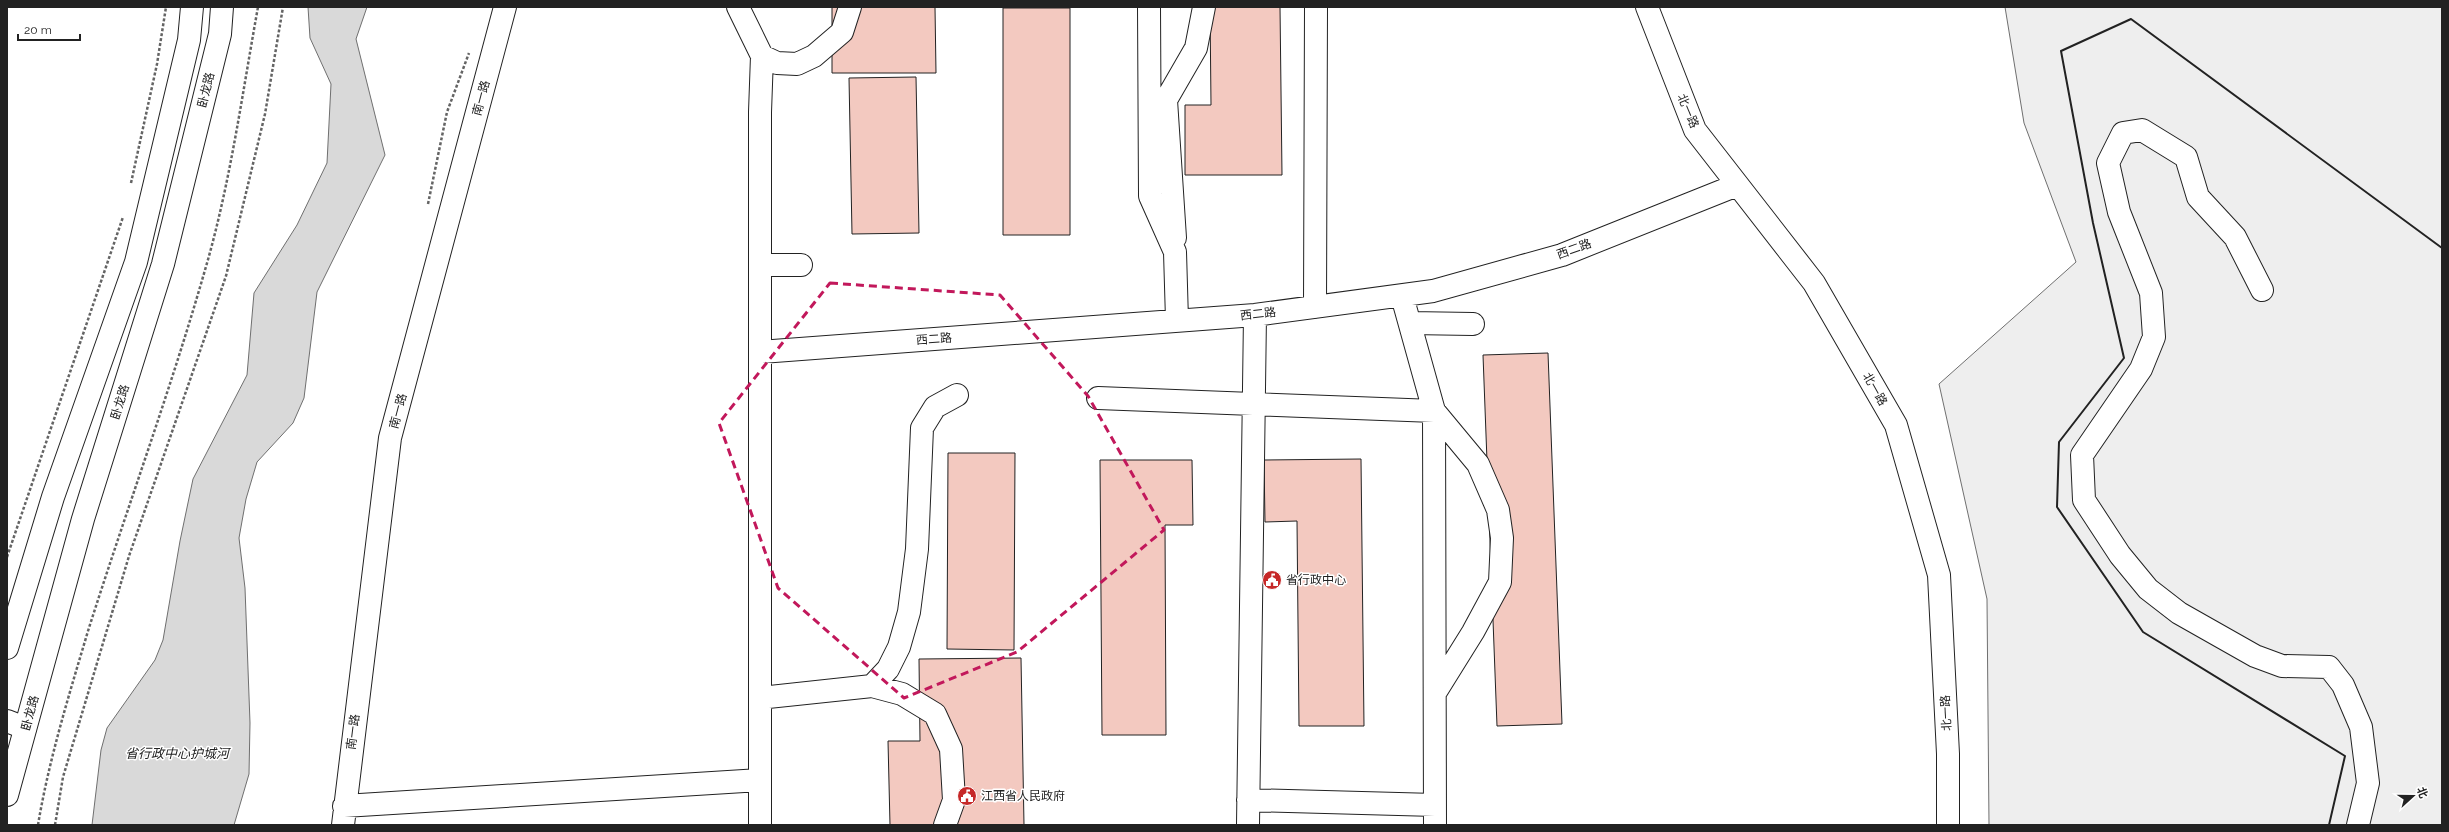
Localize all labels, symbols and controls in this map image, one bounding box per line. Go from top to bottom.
scale bar [18,16,80,42]
text: 20 m [24,23,52,37]
street label: 卧龙路 [195,71,217,109]
street label: 南一路 [470,79,492,117]
street label: 北一路 [1675,92,1701,130]
street label: 西二路 [1555,236,1593,262]
street label: 西二路 [1239,305,1277,323]
street label: 西二路 [916,331,952,347]
street label: 北一路 [1860,370,1890,408]
street label: 卧龙路 [108,383,132,421]
street label: 南一路 [387,392,409,430]
public building icon: 省行政中心 [1261,569,1283,591]
place label: 省行政中心 [1286,573,1346,587]
street label: 卧龙路 [19,694,41,732]
street label: 北一路 [1938,695,1954,731]
street label: 南一路 [344,713,362,751]
water label: 省行政中心护城河 [125,746,232,761]
north arrow [2393,776,2433,816]
public building icon: 江西省人民政府 [956,785,978,807]
text: 北 [2414,785,2430,800]
place label: 江西省人民政府 [981,789,1065,803]

